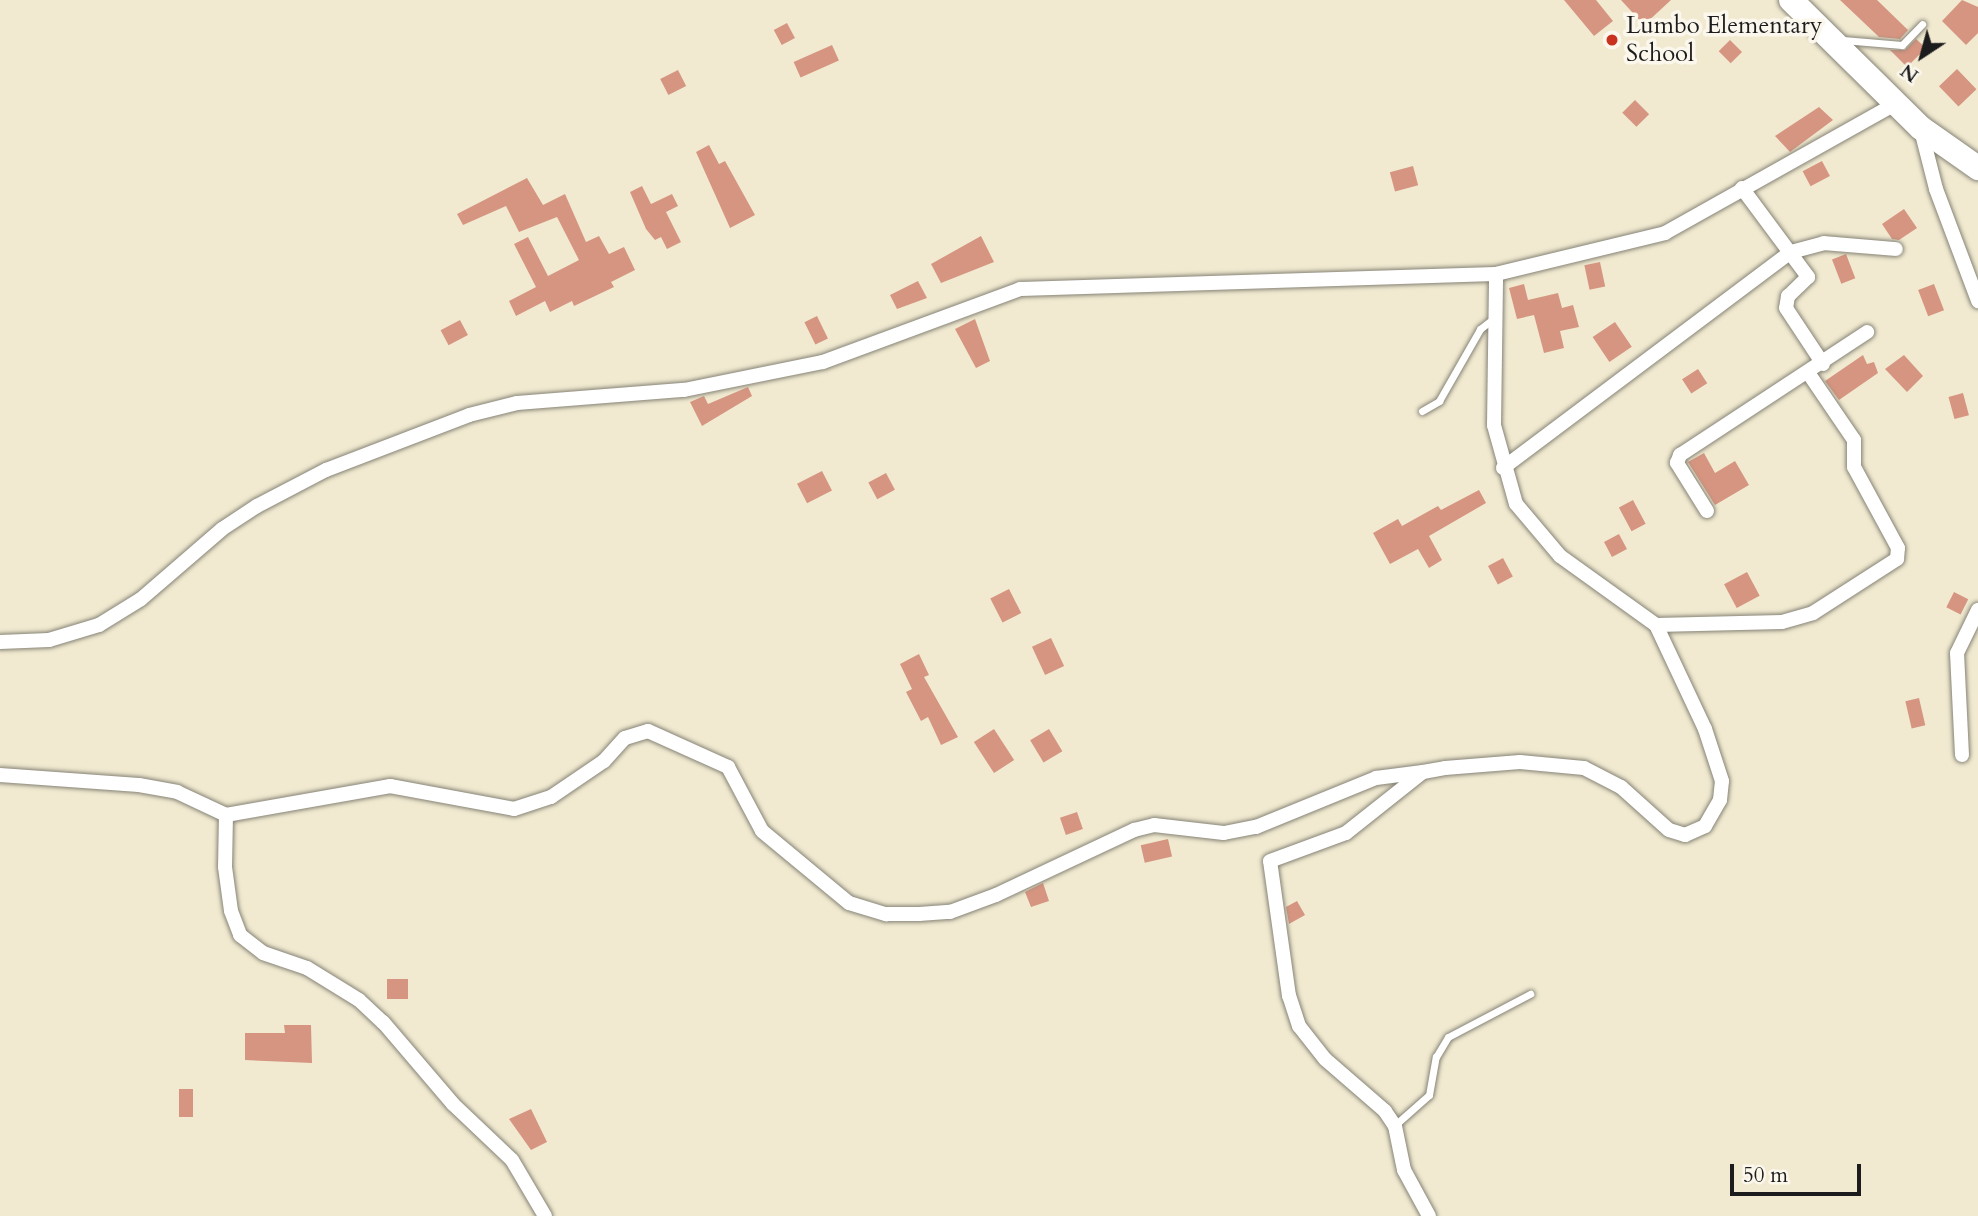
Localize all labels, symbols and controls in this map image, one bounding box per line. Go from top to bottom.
place label: Lumbo Elementary School [1626,12,1822,68]
north arrow [1887,21,1957,91]
marker: Lumbo Elementary School [1604,32,1620,48]
text: N [1895,58,1924,88]
scale bar [1733,1150,1864,1194]
text: 50 m [1743,1161,1788,1190]

